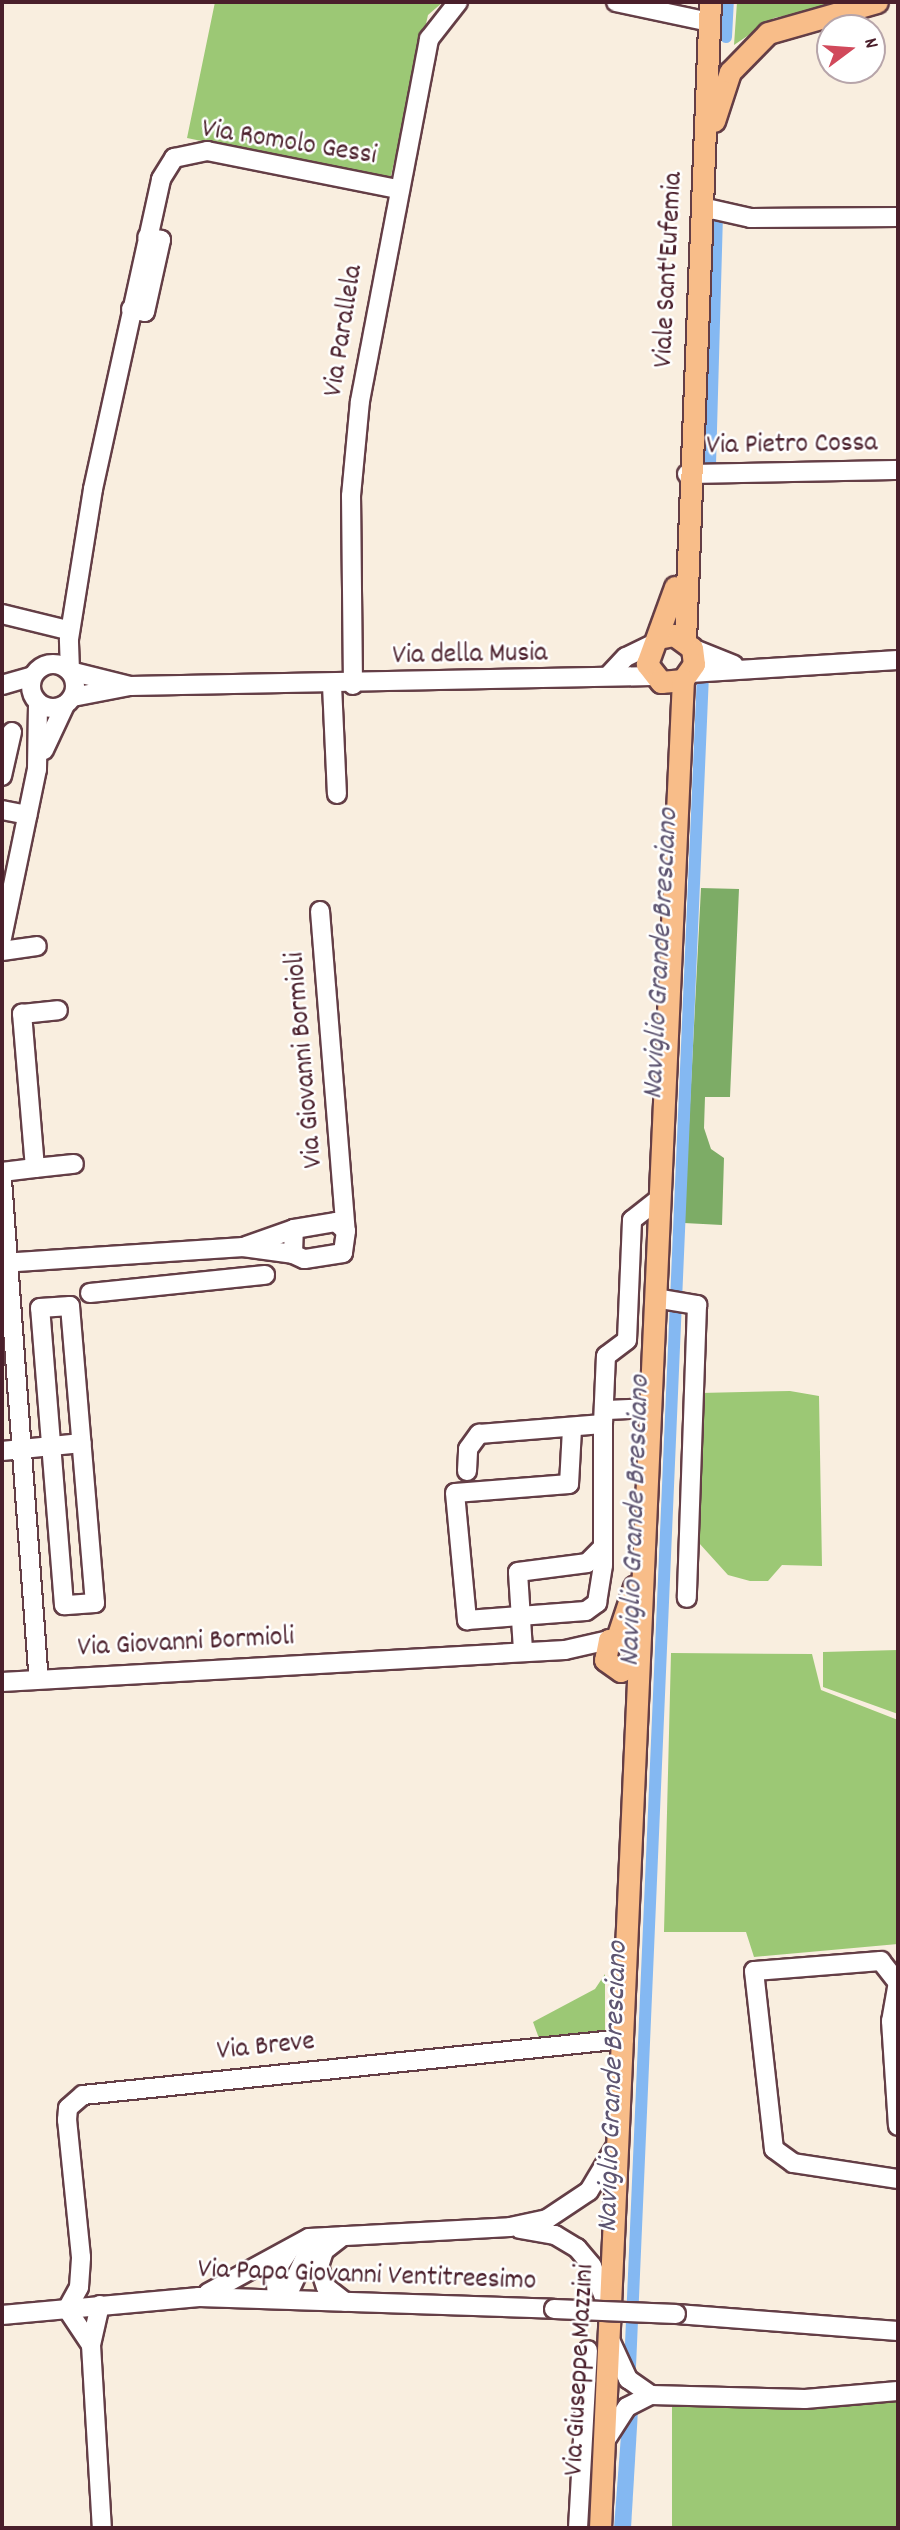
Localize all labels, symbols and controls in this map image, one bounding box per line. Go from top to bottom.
north arrow [816,14,886,84]
text: N [855,35,884,52]
street label: Via Romolo Gessi [199,114,379,174]
street label: Viale Sant'Eufemia [648,171,692,369]
street label: Via Parallela [318,263,372,399]
street label: Via Pietro Cossa [706,428,878,464]
street label: Via della Musia [392,638,548,674]
water label: Naviglio Grande Bresciano [637,808,689,1100]
street label: Via Giovanni Bormioli [280,951,332,1169]
water label: Naviglio Grande Bresciano [614,1375,660,1667]
street label: Via Giovanni Bormioli [77,1622,295,1666]
water label: Naviglio Grande Bresciano [592,1941,638,2233]
street label: Via Breve [215,2026,317,2070]
street label: Via Papa Giovanni Ventitreesimo [197,2254,537,2300]
street label: Via Giuseppe Mazzini [559,2263,603,2477]

